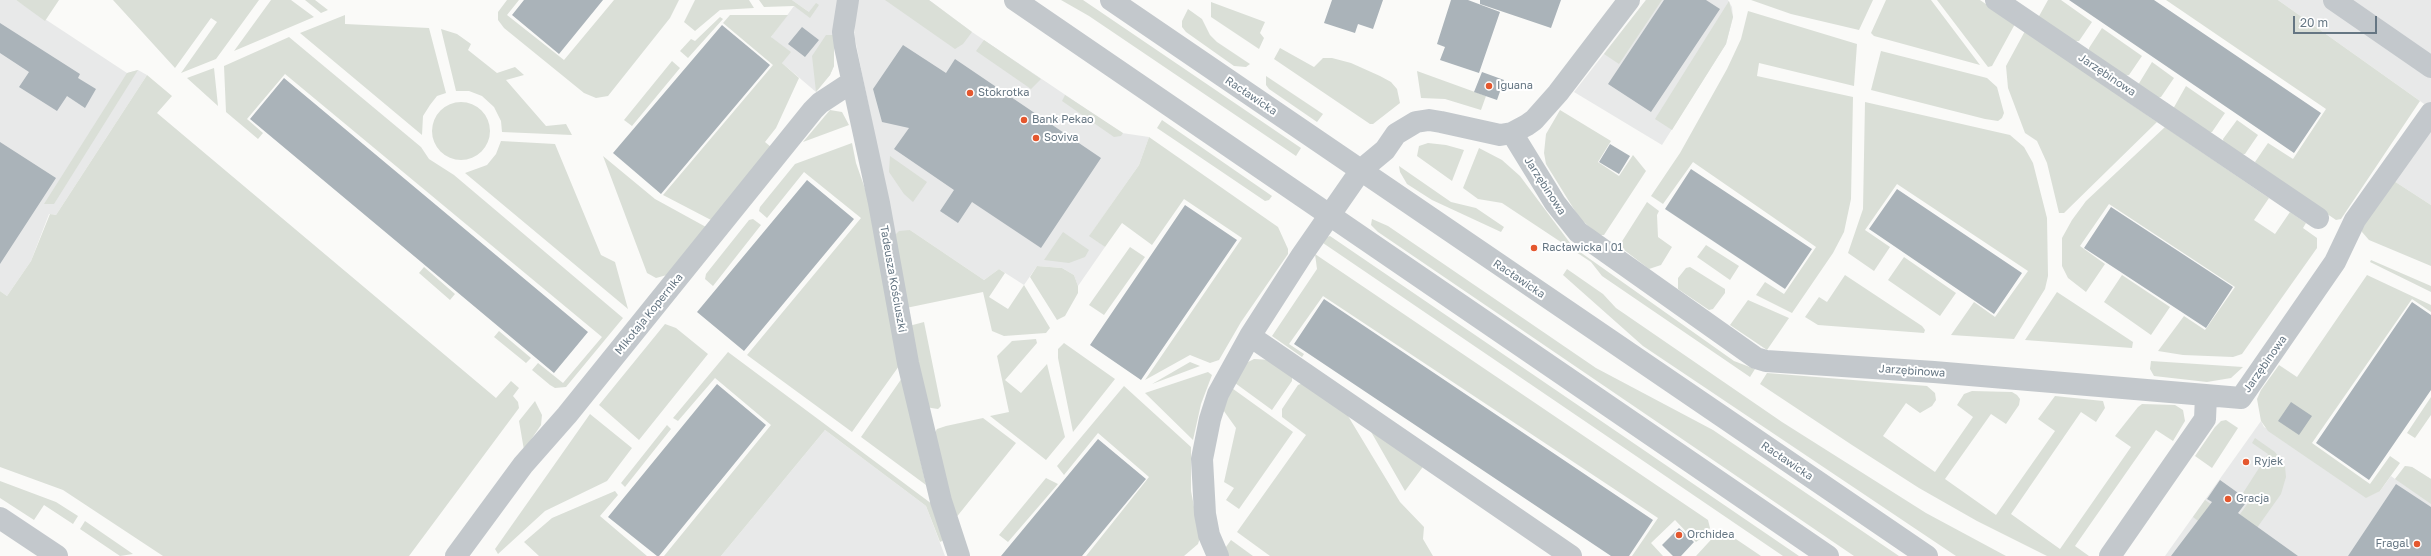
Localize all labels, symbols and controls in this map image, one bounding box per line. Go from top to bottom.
scale bar [2295,8,2379,34]
text: 20 m [2300,15,2328,30]
street label: Jarzębinowa [2076,51,2138,99]
street label: Racławicka [1223,74,1279,118]
place label: Iguana [1497,79,1533,93]
marker: Iguana [1484,81,1494,91]
place label: Stokrotka [978,86,1030,100]
marker: Stokrotka [965,88,975,98]
place label: Bank Pekao [1032,113,1094,127]
marker: Bank Pekao [1019,115,1029,125]
place label: Soviva [1044,131,1079,145]
marker: Soviva [1031,133,1041,143]
street label: Jarzębinowa [1521,154,1569,218]
street label: Tadeusza Kościuszki [877,225,909,333]
place label: Racławicka I 01 [1542,241,1623,255]
marker: Racławicka I 01 [1529,243,1539,253]
street label: Racławicka [1491,257,1547,301]
street label: Mikołaja Kopernika [612,271,686,357]
street label: Jarzębinowa [2240,333,2290,395]
street label: Jarzębinowa [1878,362,1946,380]
street label: Racławicka [1759,439,1815,483]
place label: Ryjek [2254,455,2283,469]
marker: Ryjek [2241,457,2251,467]
place label: Gracja [2236,492,2269,506]
marker: Gracja [2223,494,2233,504]
place label: Orchidea [1687,528,1734,542]
marker: Orchidea [1674,530,1684,540]
place label: Fragal [2376,537,2409,551]
marker: Fragal [2412,539,2422,549]

